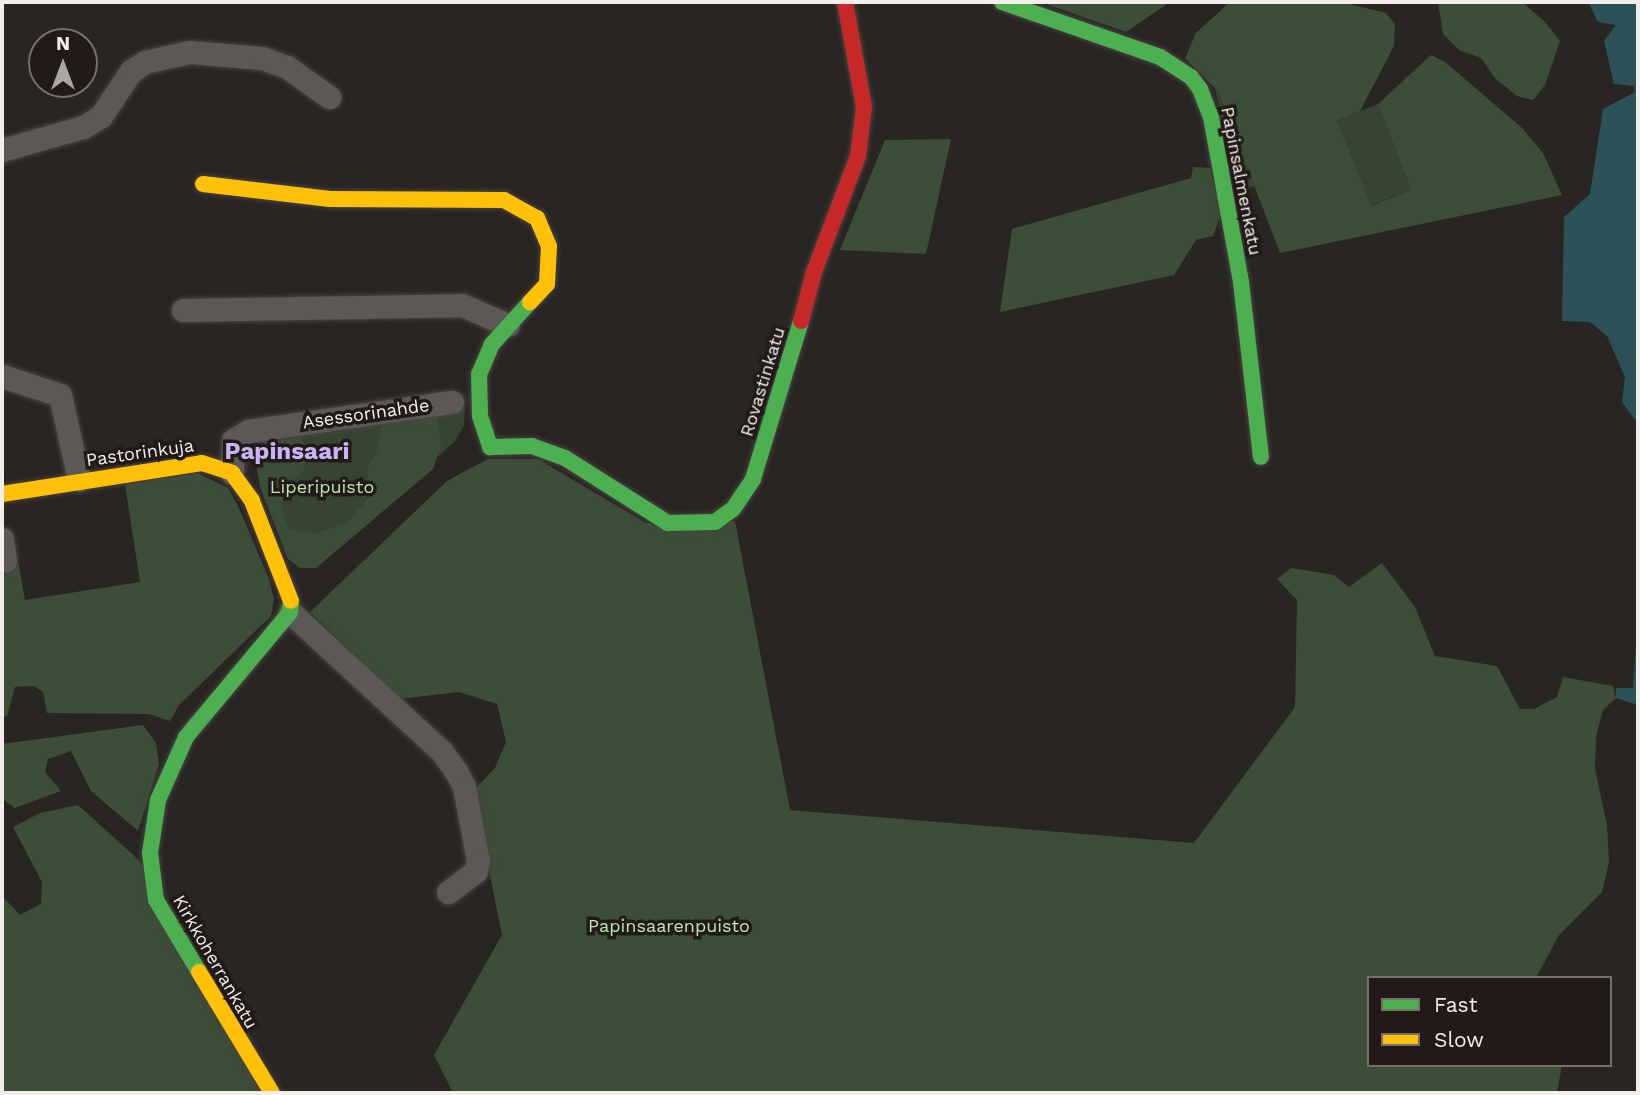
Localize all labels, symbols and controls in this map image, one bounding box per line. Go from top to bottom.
north arrow [28,28,98,98]
text: N [56,32,70,55]
street label: Papinsalmenkatu [1216,105,1266,257]
street label: Rovastinkatu [736,325,790,439]
street label: Asessorinahde [301,394,431,434]
street label: Pastorinkuja [85,435,195,471]
district label: Papinsaari [224,438,350,466]
park label: Liperipuisto [270,476,374,498]
street label: Kirkkoherrankatu [168,891,262,1033]
park label: Papinsaarenpuisto [588,915,750,937]
legend [1367,976,1612,1067]
text: Fast [1434,992,1478,1017]
text: Slow [1434,1027,1484,1052]

